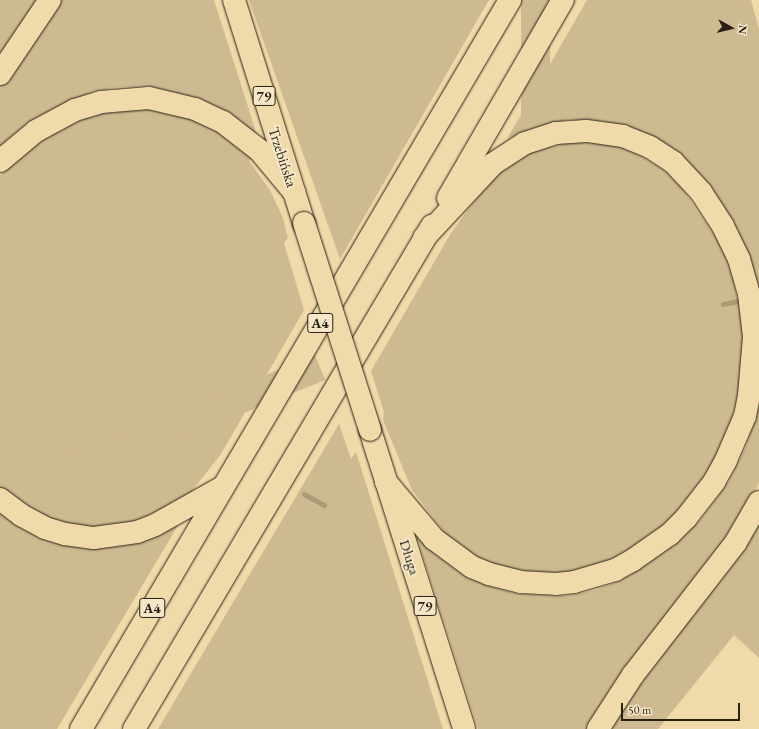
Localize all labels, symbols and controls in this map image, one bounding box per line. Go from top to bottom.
north arrow [711,8,751,48]
text: N [735,24,750,35]
road number: 79 [252,84,276,108]
street label: Trzebińska [265,125,301,189]
road number: A4 [307,311,333,335]
street label: Długa [396,537,424,577]
road number: 79 [413,594,437,618]
road number: A4 [139,596,165,620]
scale bar [623,695,742,721]
text: 50 m [628,702,651,718]

